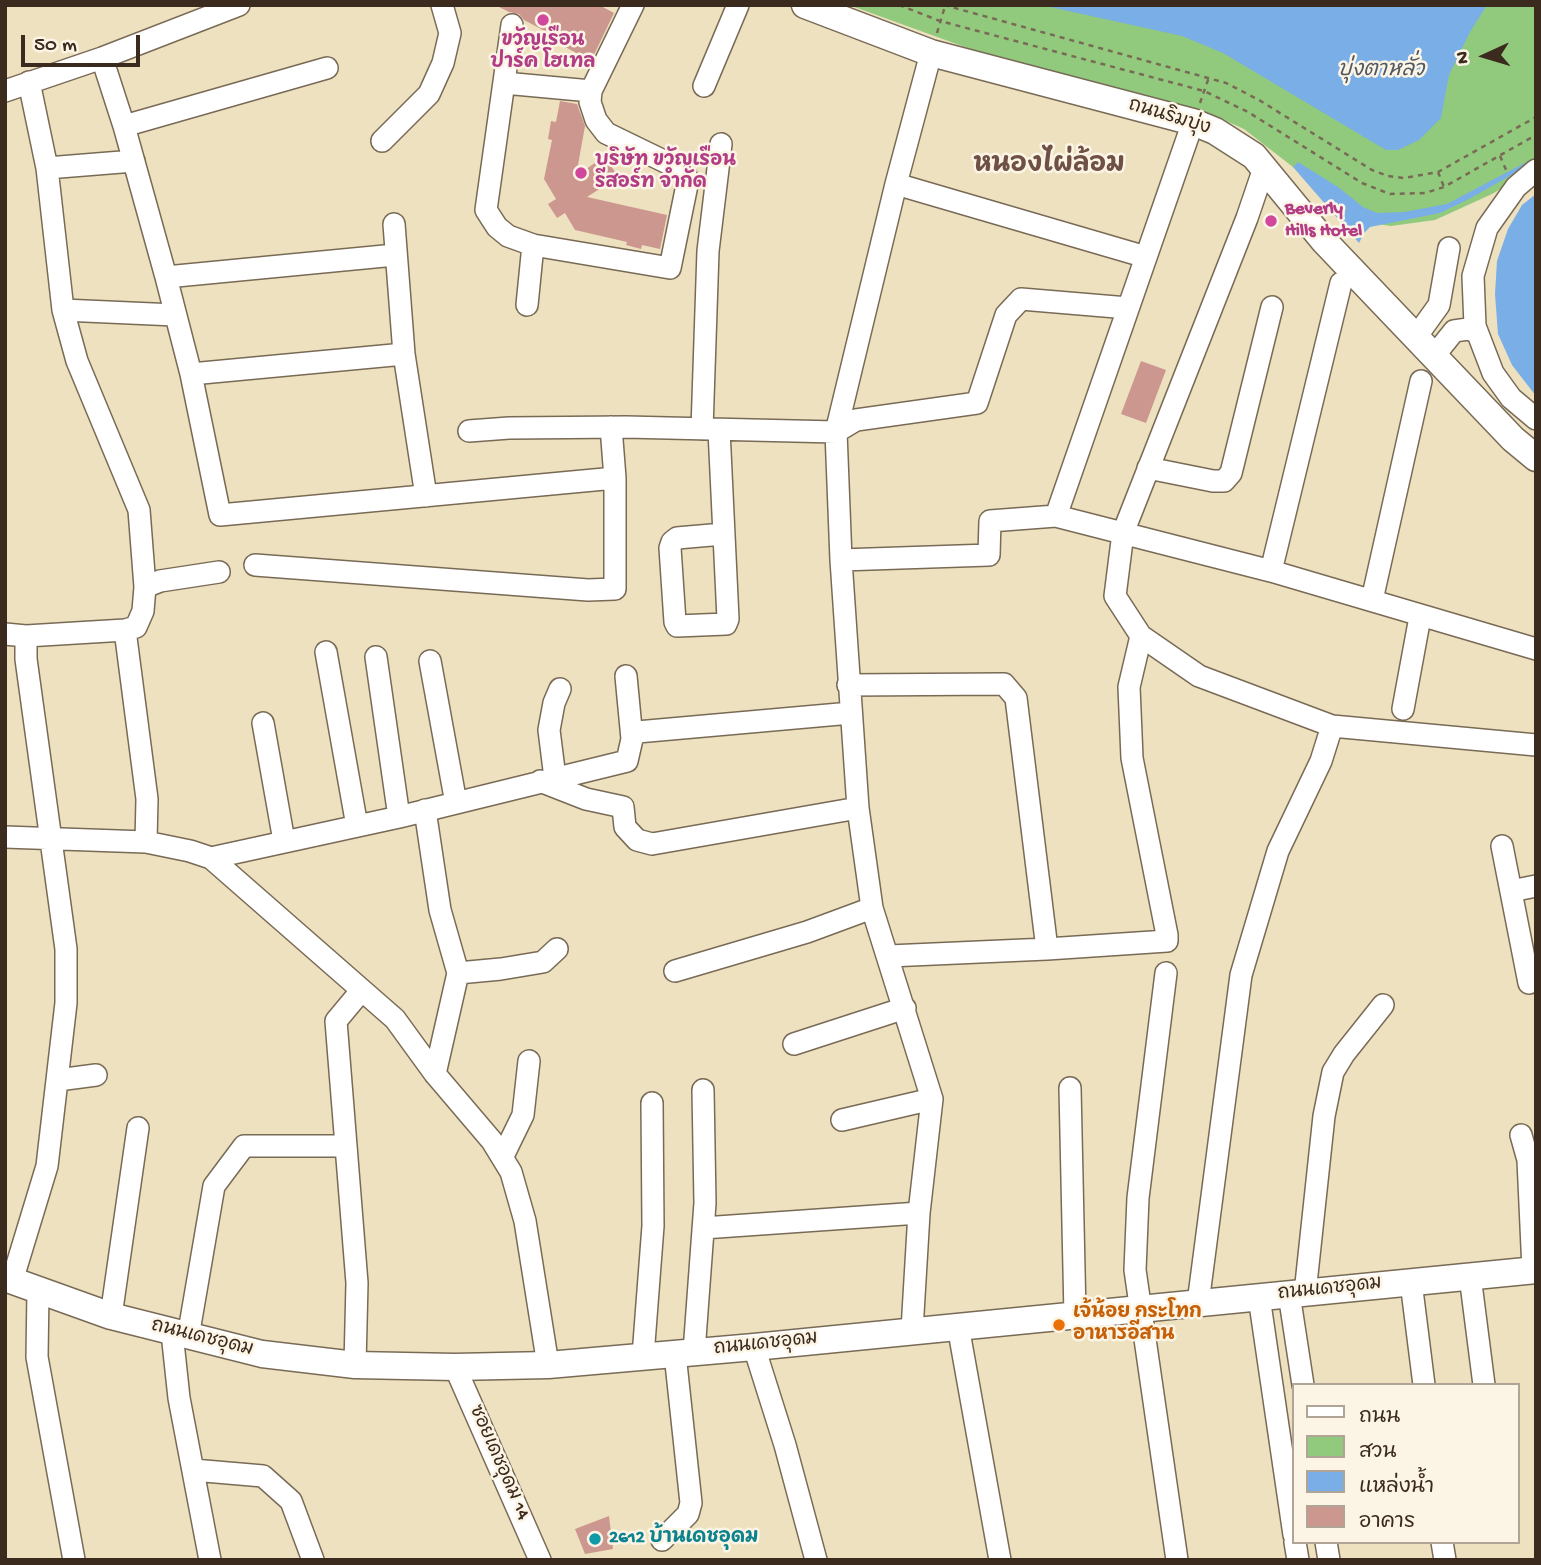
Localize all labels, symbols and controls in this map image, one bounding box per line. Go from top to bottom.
marker: ขวัญเรือน ปาร์ค โฮเทล [535,12,551,28]
scale bar [24,21,144,65]
north arrow [1450,21,1520,91]
place label: ขวัญเรือน ปาร์ค โฮเทล [491,31,595,75]
text: 50 m [34,34,77,59]
text: N [1452,51,1475,64]
water label: บุ่งตาหลั่ว [1338,59,1424,85]
street label: ถนนริมบุ่ง [1125,95,1213,141]
place label: บริษัท ขวัญเรือน รีสอร์ท จำกัด [595,151,736,195]
district label: หนองไผ่ล้อม [973,151,1125,183]
marker: บริษัท ขวัญเรือน รีสอร์ท จำกัด [573,165,589,181]
place label: Beverly Hills Hotel [1285,199,1362,243]
marker: Beverly Hills Hotel [1263,213,1279,229]
street label: ถนนเดชอุดม [1277,1273,1383,1307]
place label: เจ้น้อย กระโทก อาหารอีสาน [1073,1303,1202,1347]
street label: ถนนเดชอุดม [149,1315,255,1363]
marker: เจ้น้อย กระโทก อาหารอีสาน [1051,1317,1067,1333]
street label: ถนนเดชอุดม [713,1328,819,1362]
legend [1292,1383,1520,1544]
street label: ซอยเดชอุดม 14 [463,1402,533,1524]
text: ถนน [1359,1406,1400,1431]
text: สวน [1359,1441,1396,1466]
text: แหล่งน้ำ [1359,1476,1434,1501]
text: อาคาร [1359,1511,1415,1536]
place label: 2612 บ้านเดชอุดม [609,1528,758,1550]
marker: 2612 บ้านเดชอุดม [587,1531,603,1547]

